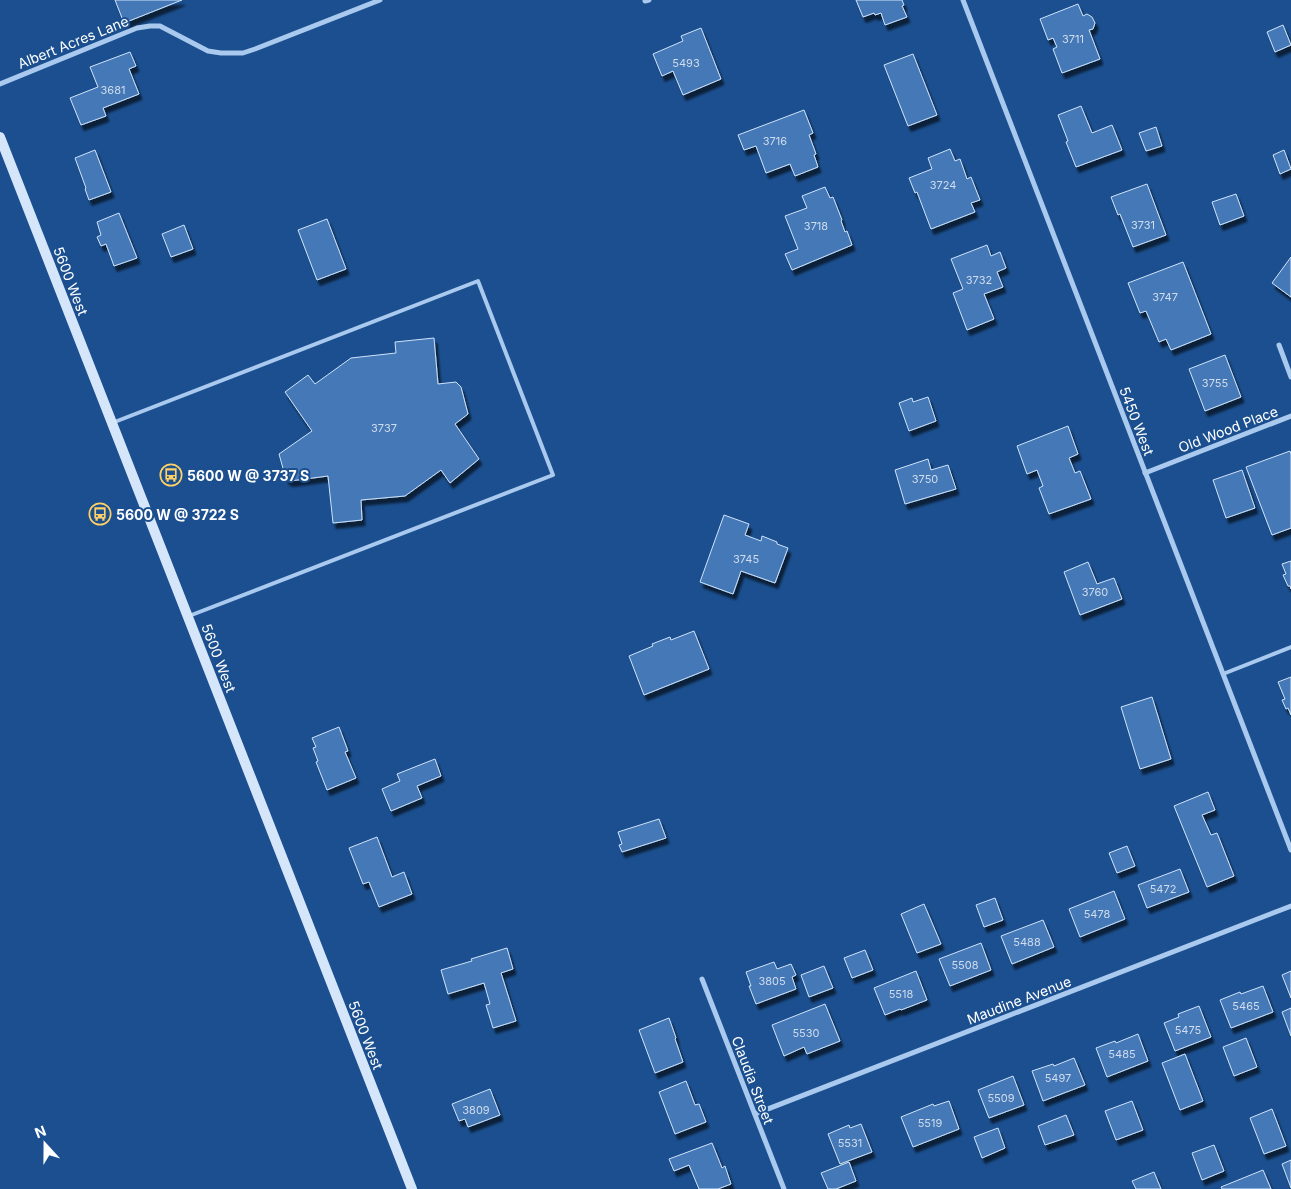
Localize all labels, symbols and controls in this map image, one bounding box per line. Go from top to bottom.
street label: Albert Acres Lane [15,12,131,72]
house number: 3711 [1062,32,1084,46]
house number: 5493 [672,56,700,70]
house number: 3681 [101,83,125,97]
house number: 3716 [763,134,787,148]
house number: 3724 [930,178,956,192]
house number: 3731 [1131,218,1155,232]
house number: 3718 [804,219,828,233]
street label: 5600 West [50,244,92,318]
house number: 3732 [966,273,992,287]
house number: 3747 [1152,290,1178,304]
house number: 3755 [1202,376,1228,390]
street label: 5450 West [1116,384,1158,458]
street label: Old Wood Place [1176,402,1280,456]
house number: 3737 [371,421,397,435]
bus stop icon: 5600 W @ 3737 S [159,463,183,487]
place label: 5600 W @ 3737 S [187,467,309,484]
house number: 3750 [912,472,938,486]
bus stop icon: 5600 W @ 3722 S [88,502,112,526]
place label: 5600 W @ 3722 S [116,506,239,523]
house number: 3745 [733,552,759,566]
house number: 3760 [1082,585,1108,599]
street label: 5600 West [198,621,240,695]
house number: 5472 [1150,882,1176,896]
house number: 5478 [1084,907,1111,921]
house number: 5488 [1013,935,1041,949]
house number: 5508 [951,958,979,972]
street label: Maudine Avenue [964,972,1074,1028]
house number: 3805 [758,974,786,988]
house number: 5518 [889,987,914,1001]
street label: 5600 West [345,998,387,1072]
house number: 5465 [1232,999,1260,1013]
house number: 5475 [1175,1023,1202,1037]
house number: 5530 [792,1026,820,1040]
street label: Claudia Street [728,1034,778,1127]
house number: 5485 [1108,1047,1136,1061]
house number: 5497 [1045,1071,1071,1085]
house number: 5509 [987,1091,1015,1105]
house number: 3809 [462,1103,490,1117]
house number: 5519 [918,1116,943,1130]
north arrow [20,1119,70,1169]
text: N [32,1122,48,1141]
house number: 5531 [838,1136,862,1150]

